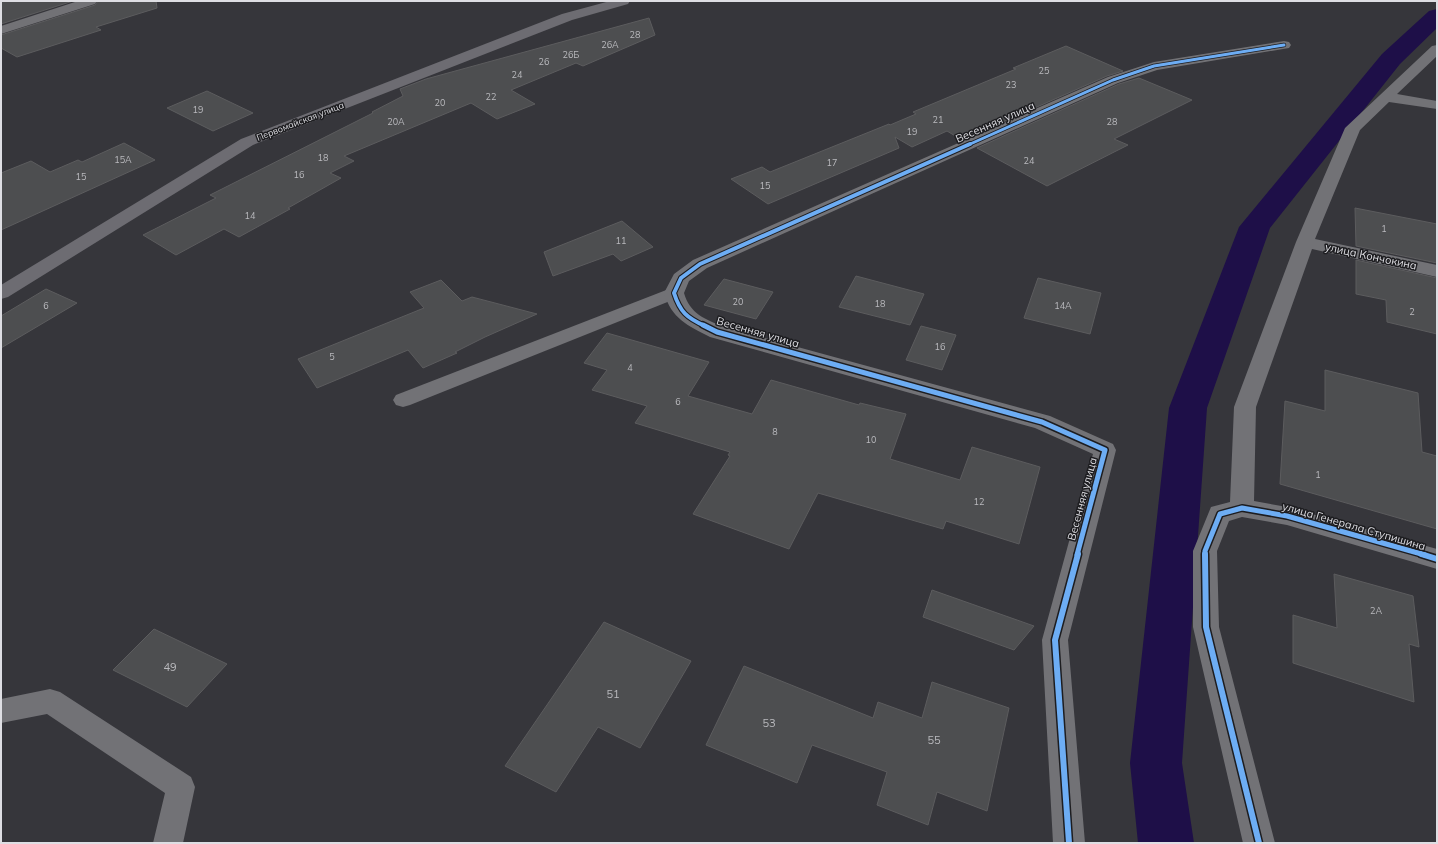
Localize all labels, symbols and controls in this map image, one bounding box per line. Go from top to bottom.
house number: 28 [630,29,640,40]
house number: 26А [601,39,619,50]
house number: 26Б [563,49,579,60]
house number: 26 [539,56,549,67]
house number: 25 [1039,65,1050,76]
house number: 24 [512,69,523,80]
house number: 23 [1006,79,1016,90]
house number: 22 [486,91,496,102]
house number: 20 [435,97,445,108]
street label: Весенняя улица [953,98,1037,146]
street label: Первомайская улица [255,99,346,144]
house number: 19 [193,104,203,115]
house number: 21 [933,114,943,125]
house number: 20А [387,116,405,127]
house number: 28 [1107,116,1117,127]
house number: 19 [907,126,917,137]
house number: 18 [318,152,328,163]
house number: 15А [114,154,132,165]
house number: 24 [1024,155,1035,166]
house number: 17 [827,157,837,168]
house number: 16 [294,169,304,180]
house number: 15 [76,171,87,182]
house number: 15 [760,180,771,191]
house number: 14 [245,210,256,221]
house number: 1 [1381,223,1387,234]
house number: 11 [616,235,626,246]
street label: улица Кончокина [1324,239,1418,273]
house number: 20 [733,296,743,307]
house number: 18 [875,298,885,309]
house number: 6 [43,300,49,311]
house number: 14А [1054,300,1072,311]
house number: 2 [1409,306,1415,317]
street label: Весенняя улица [715,314,801,350]
house number: 16 [935,341,945,352]
house number: 5 [329,351,335,362]
house number: 4 [627,362,633,373]
house number: 6 [675,396,681,407]
house number: 8 [772,426,778,437]
house number: 10 [866,434,876,445]
street label: Весенняя улица [1064,456,1100,542]
house number: 1 [1315,469,1321,480]
house number: 12 [974,496,984,507]
street label: улица Генерала Ступишина [1281,499,1427,553]
house number: 2А [1370,605,1382,616]
house number: 49 [163,660,177,674]
house number: 51 [606,687,620,701]
house number: 53 [762,716,776,730]
house number: 55 [927,733,941,747]

